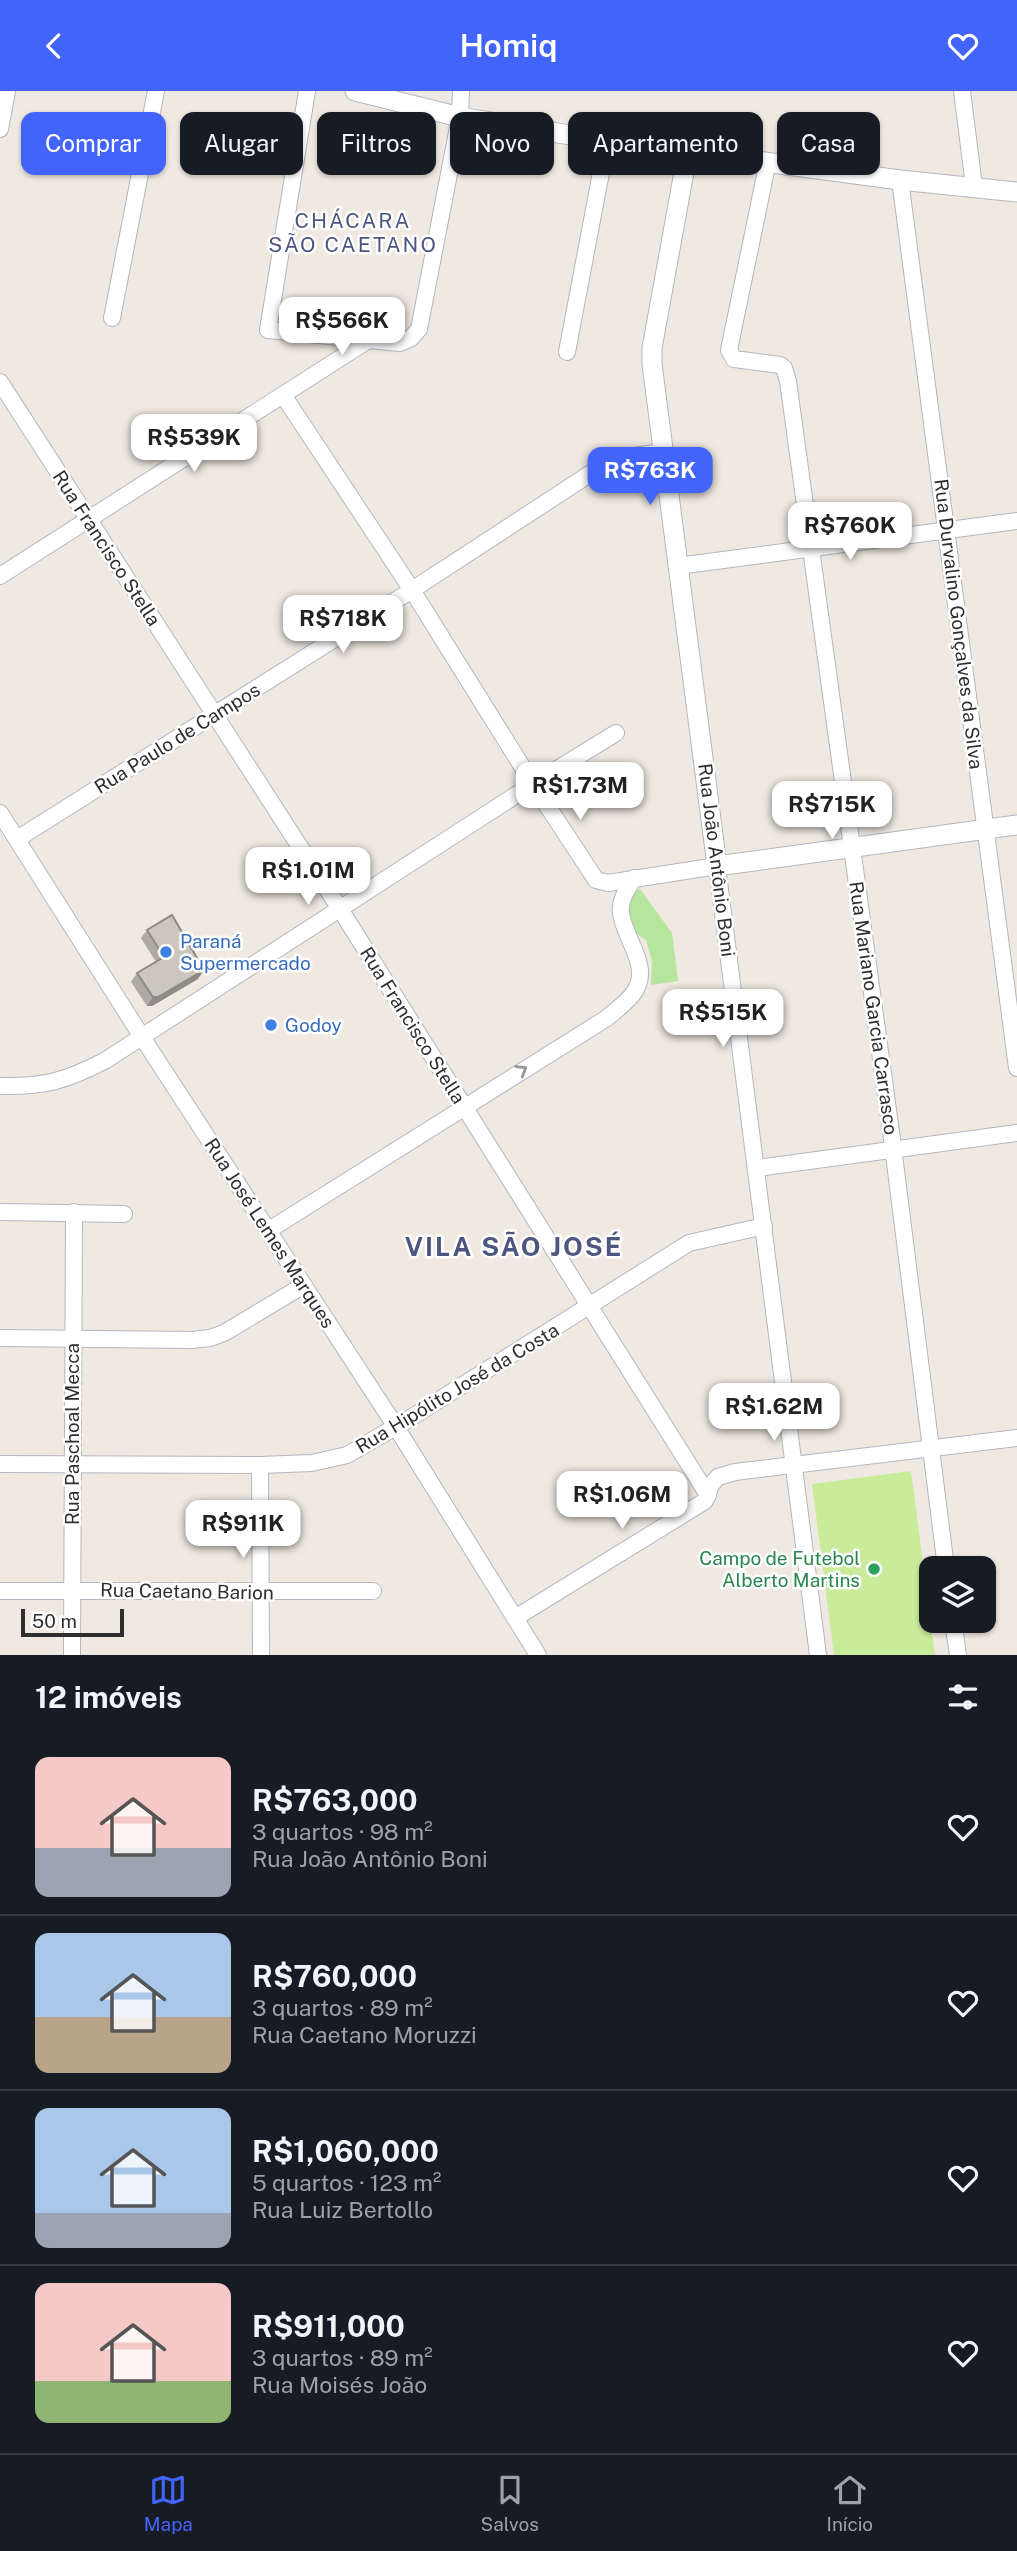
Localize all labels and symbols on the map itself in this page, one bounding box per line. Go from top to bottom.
district label: CHÁCARA SÃO CAETANO [268,208,438,257]
pin: R$566K [285,297,399,357]
pin: R$539K [137,415,251,474]
pin: R$763K [593,447,707,507]
street label: Rua Francisco Stella [49,466,165,630]
street label: Rua Durvalino Gonçalves da Silva [930,478,988,770]
pin: R$760K [793,503,907,562]
pin: R$718K [286,595,400,655]
street label: Rua Paulo de Campos [90,678,264,798]
street label: Rua João Antônio Boni [694,762,740,958]
pin: R$1.73M [515,763,645,822]
pin: R$715K [775,781,889,841]
pin: R$1.01M [243,847,373,907]
street label: Rua Mariano Garcia Carrasco [845,880,903,1136]
place label: Paraná Supermercado [180,930,311,974]
street label: Rua Francisco Stella [356,943,470,1107]
marker: Paraná Supermercado [158,944,174,960]
pin: R$515K [666,989,780,1049]
place label: Godoy [285,1014,342,1036]
marker: Godoy [263,1017,279,1033]
one-way arrow [514,1065,527,1078]
street label: Rua José Lemes Marques [200,1134,340,1332]
district label: VILA SÃO JOSÉ [405,1231,623,1262]
street label: Rua Hipólito José da Costa [351,1319,563,1457]
street label: Rua Paschoal Mecca [61,1343,83,1525]
pin: R$1.62M [709,1383,839,1443]
pin: R$1.06M [557,1471,687,1531]
pin: R$911K [186,1501,300,1560]
place label: Campo de Futebol Alberto Martins [699,1547,860,1591]
marker: Campo de Futebol Alberto Martins [866,1561,882,1577]
street label: Rua Caetano Barion [100,1578,274,1604]
scale bar [21,1606,124,1638]

